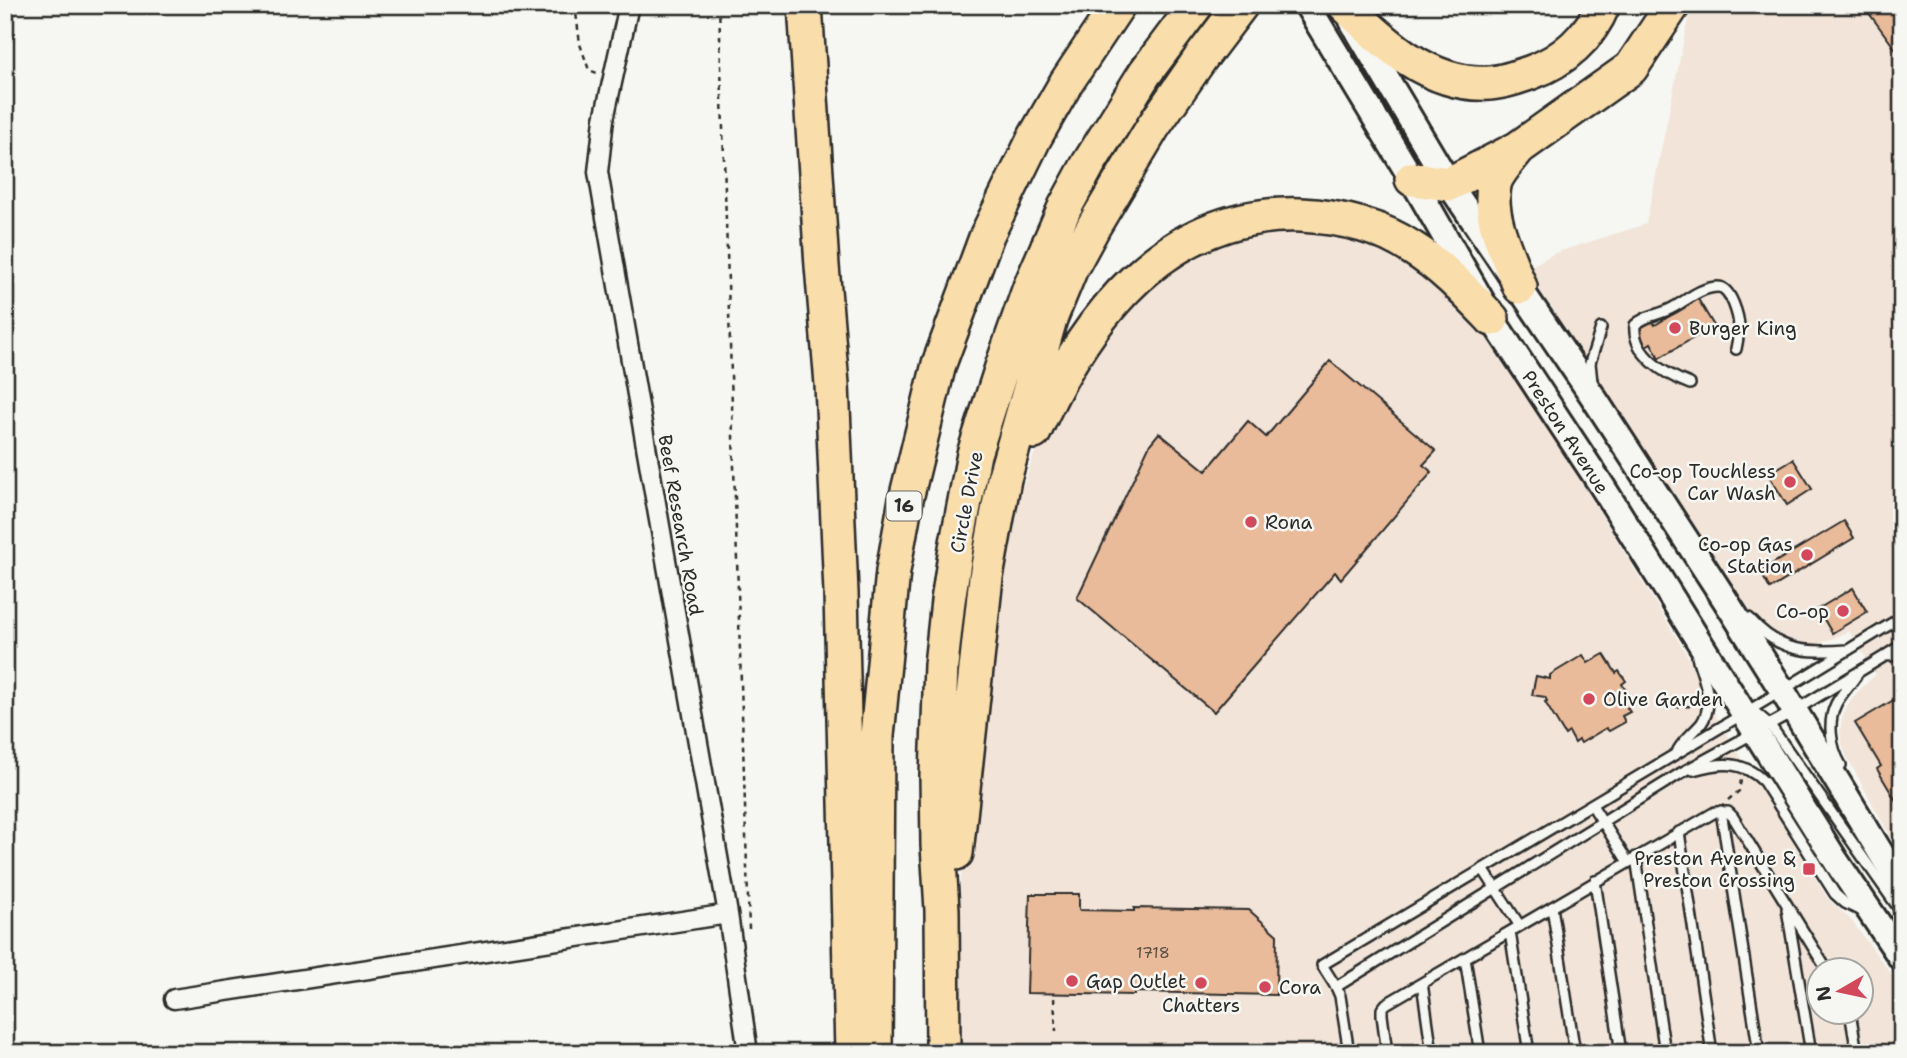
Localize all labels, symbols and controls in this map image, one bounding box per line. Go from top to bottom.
place label: Burger King [1689,316,1797,341]
marker: Burger King [1667,320,1683,336]
street label: Preston Avenue [1516,366,1615,499]
street label: Beef Research Road [652,433,709,617]
street label: Circle Drive [944,449,989,555]
place label: Co-op Touchless Car Wash [1629,459,1776,506]
marker: Co-op Touchless Car Wash [1782,474,1798,490]
road number: 16 [886,492,922,520]
place label: Rona [1265,510,1313,535]
marker: Rona [1243,514,1259,530]
place label: Co-op Gas Station [1698,532,1793,579]
marker: Co-op Gas Station [1799,547,1815,563]
place label: Co-op [1776,599,1829,624]
marker: Co-op [1835,603,1851,619]
place label: Olive Garden [1603,687,1723,712]
marker: Olive Garden [1581,691,1597,707]
place label: Preston Avenue & Preston Crossing [1634,846,1796,893]
marker: Preston Avenue & Preston Crossing [1801,861,1817,877]
house number: 1718 [1136,942,1170,963]
north arrow [1806,956,1876,1026]
place label: Gap Outlet [1086,969,1186,994]
marker: Gap Outlet [1064,973,1080,989]
marker: Chatters [1193,975,1209,991]
place label: Cora [1279,975,1321,1000]
marker: Cora [1257,979,1273,995]
text: N [1810,984,1837,1003]
place label: Chatters [1162,993,1240,1018]

